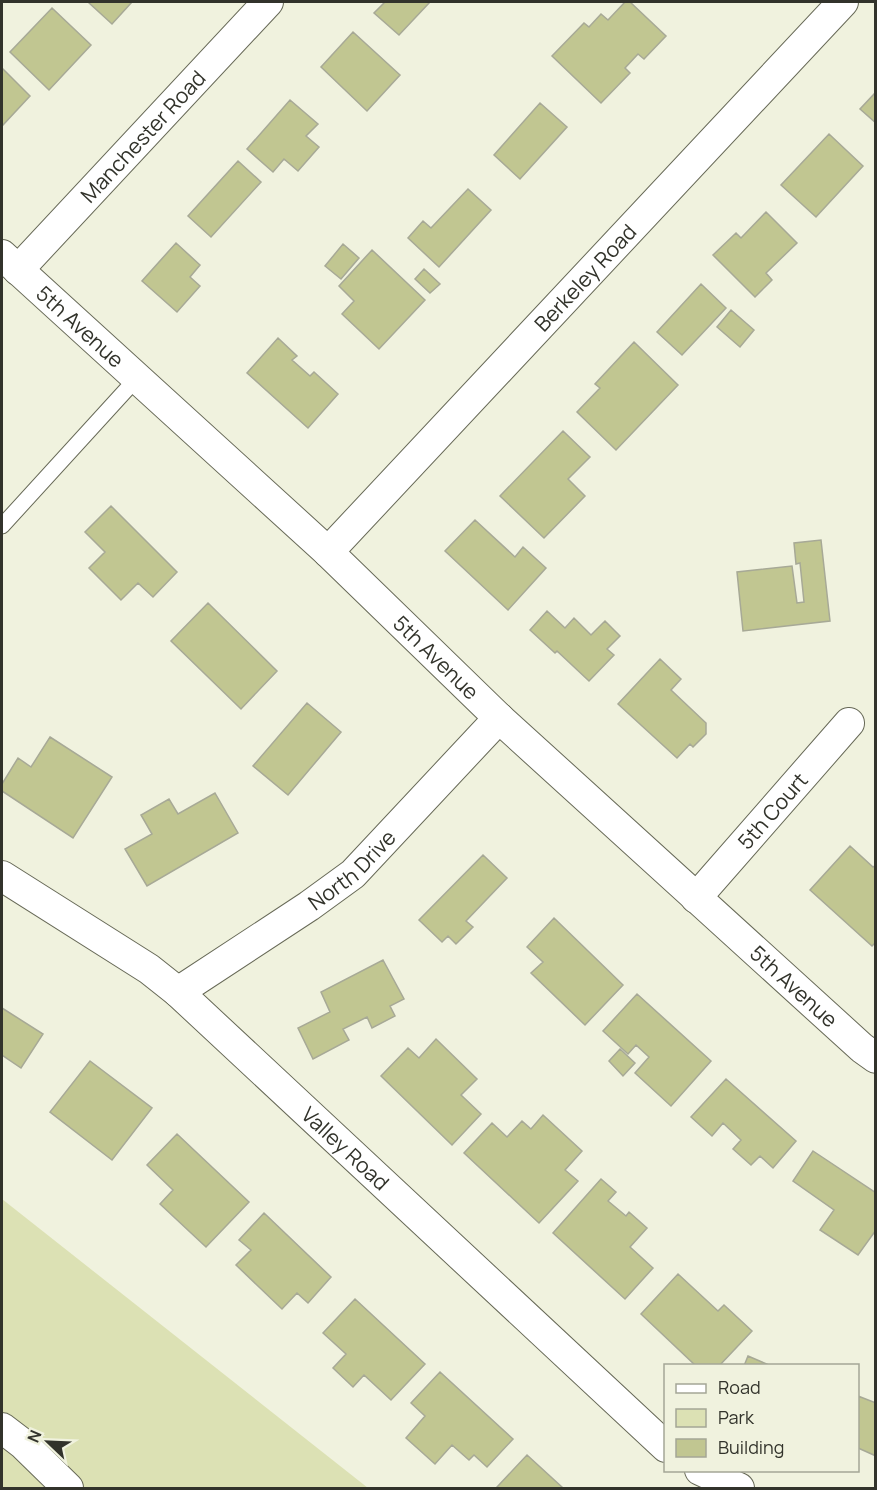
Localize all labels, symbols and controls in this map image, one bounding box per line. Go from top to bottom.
street label: Manchester Road [74,64,211,208]
street label: Berkeley Road [528,218,642,337]
street label: 5th Avenue [31,279,130,374]
street label: 5th Avenue [387,609,485,705]
street label: 5th Court [731,766,814,855]
street label: North Drive [302,823,402,916]
street label: 5th Avenue [744,939,844,1033]
street label: Valley Road [296,1100,395,1196]
legend [664,1364,859,1472]
text: Road [718,1375,761,1399]
text: Park [718,1405,755,1429]
north arrow [18,1412,78,1472]
text: N [22,1427,47,1446]
text: Building [718,1435,784,1459]

